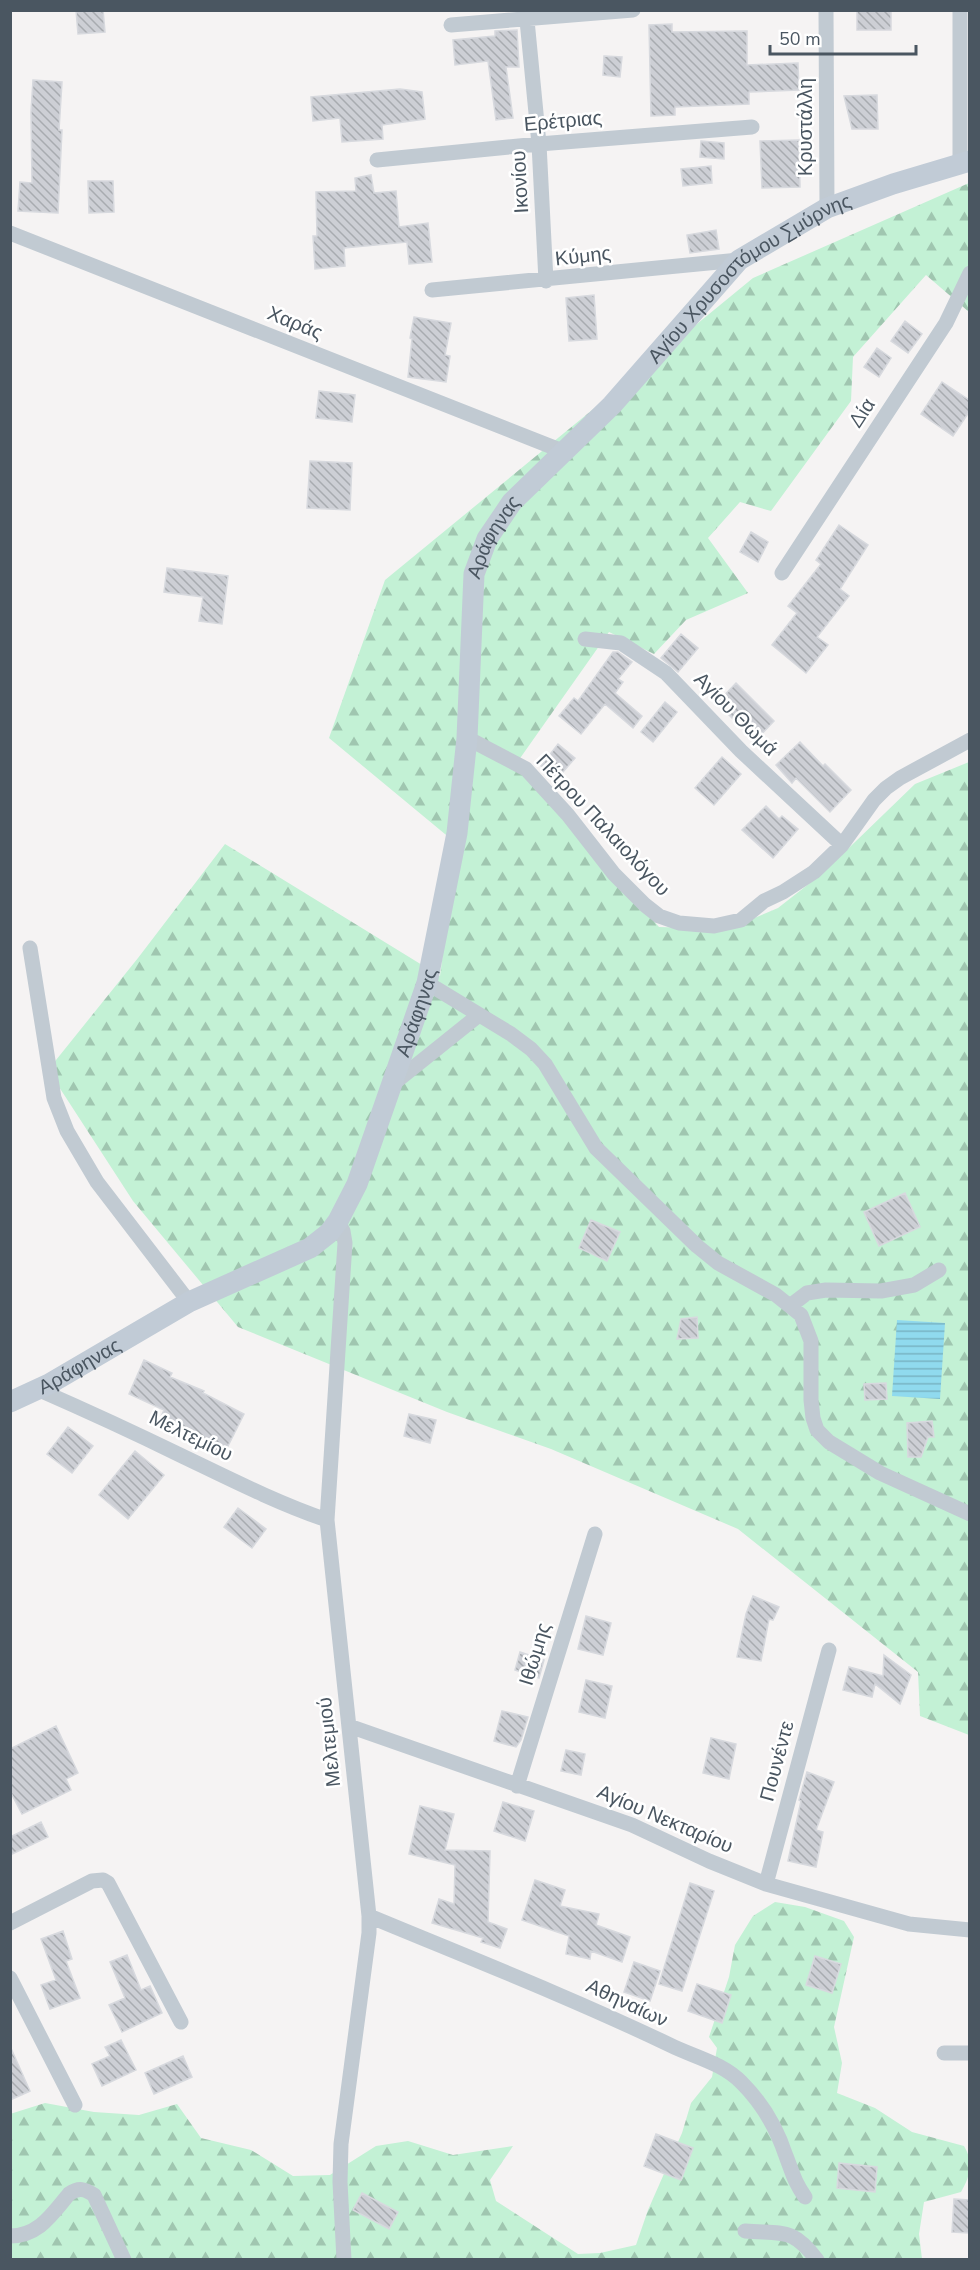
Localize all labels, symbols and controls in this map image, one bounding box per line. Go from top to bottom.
scale bar [770,18,916,56]
text: 50 m [779,27,821,51]
street label: Κρυστάλλη [792,78,819,176]
street label: Ερέτριας [523,104,604,138]
street label: Ικονίου [505,150,535,214]
street label: Αγίου Χρυσοστόμου Σμύρνης [641,187,855,369]
street label: Κύμης [554,240,613,272]
street label: Χαράς [263,300,327,346]
street label: Δία [842,393,882,433]
street label: Αράφηνας [460,488,526,582]
street label: Αγίου Θωμά [688,666,784,762]
street label: Πέτρου Παλαιολόγου [530,748,676,902]
street label: Αράφηνας [389,966,443,1060]
street label: Αράφηνας [34,1331,126,1401]
street label: Μελτεμίου [145,1404,237,1468]
street label: Ιθώμης [513,1619,557,1689]
street label: Μελτεμιού [311,1696,347,1788]
street label: Πουνέντε [753,1718,801,1804]
street label: Αγίου Νεκταρίου [593,1778,737,1860]
street label: Αθηναίων [582,1972,672,2034]

